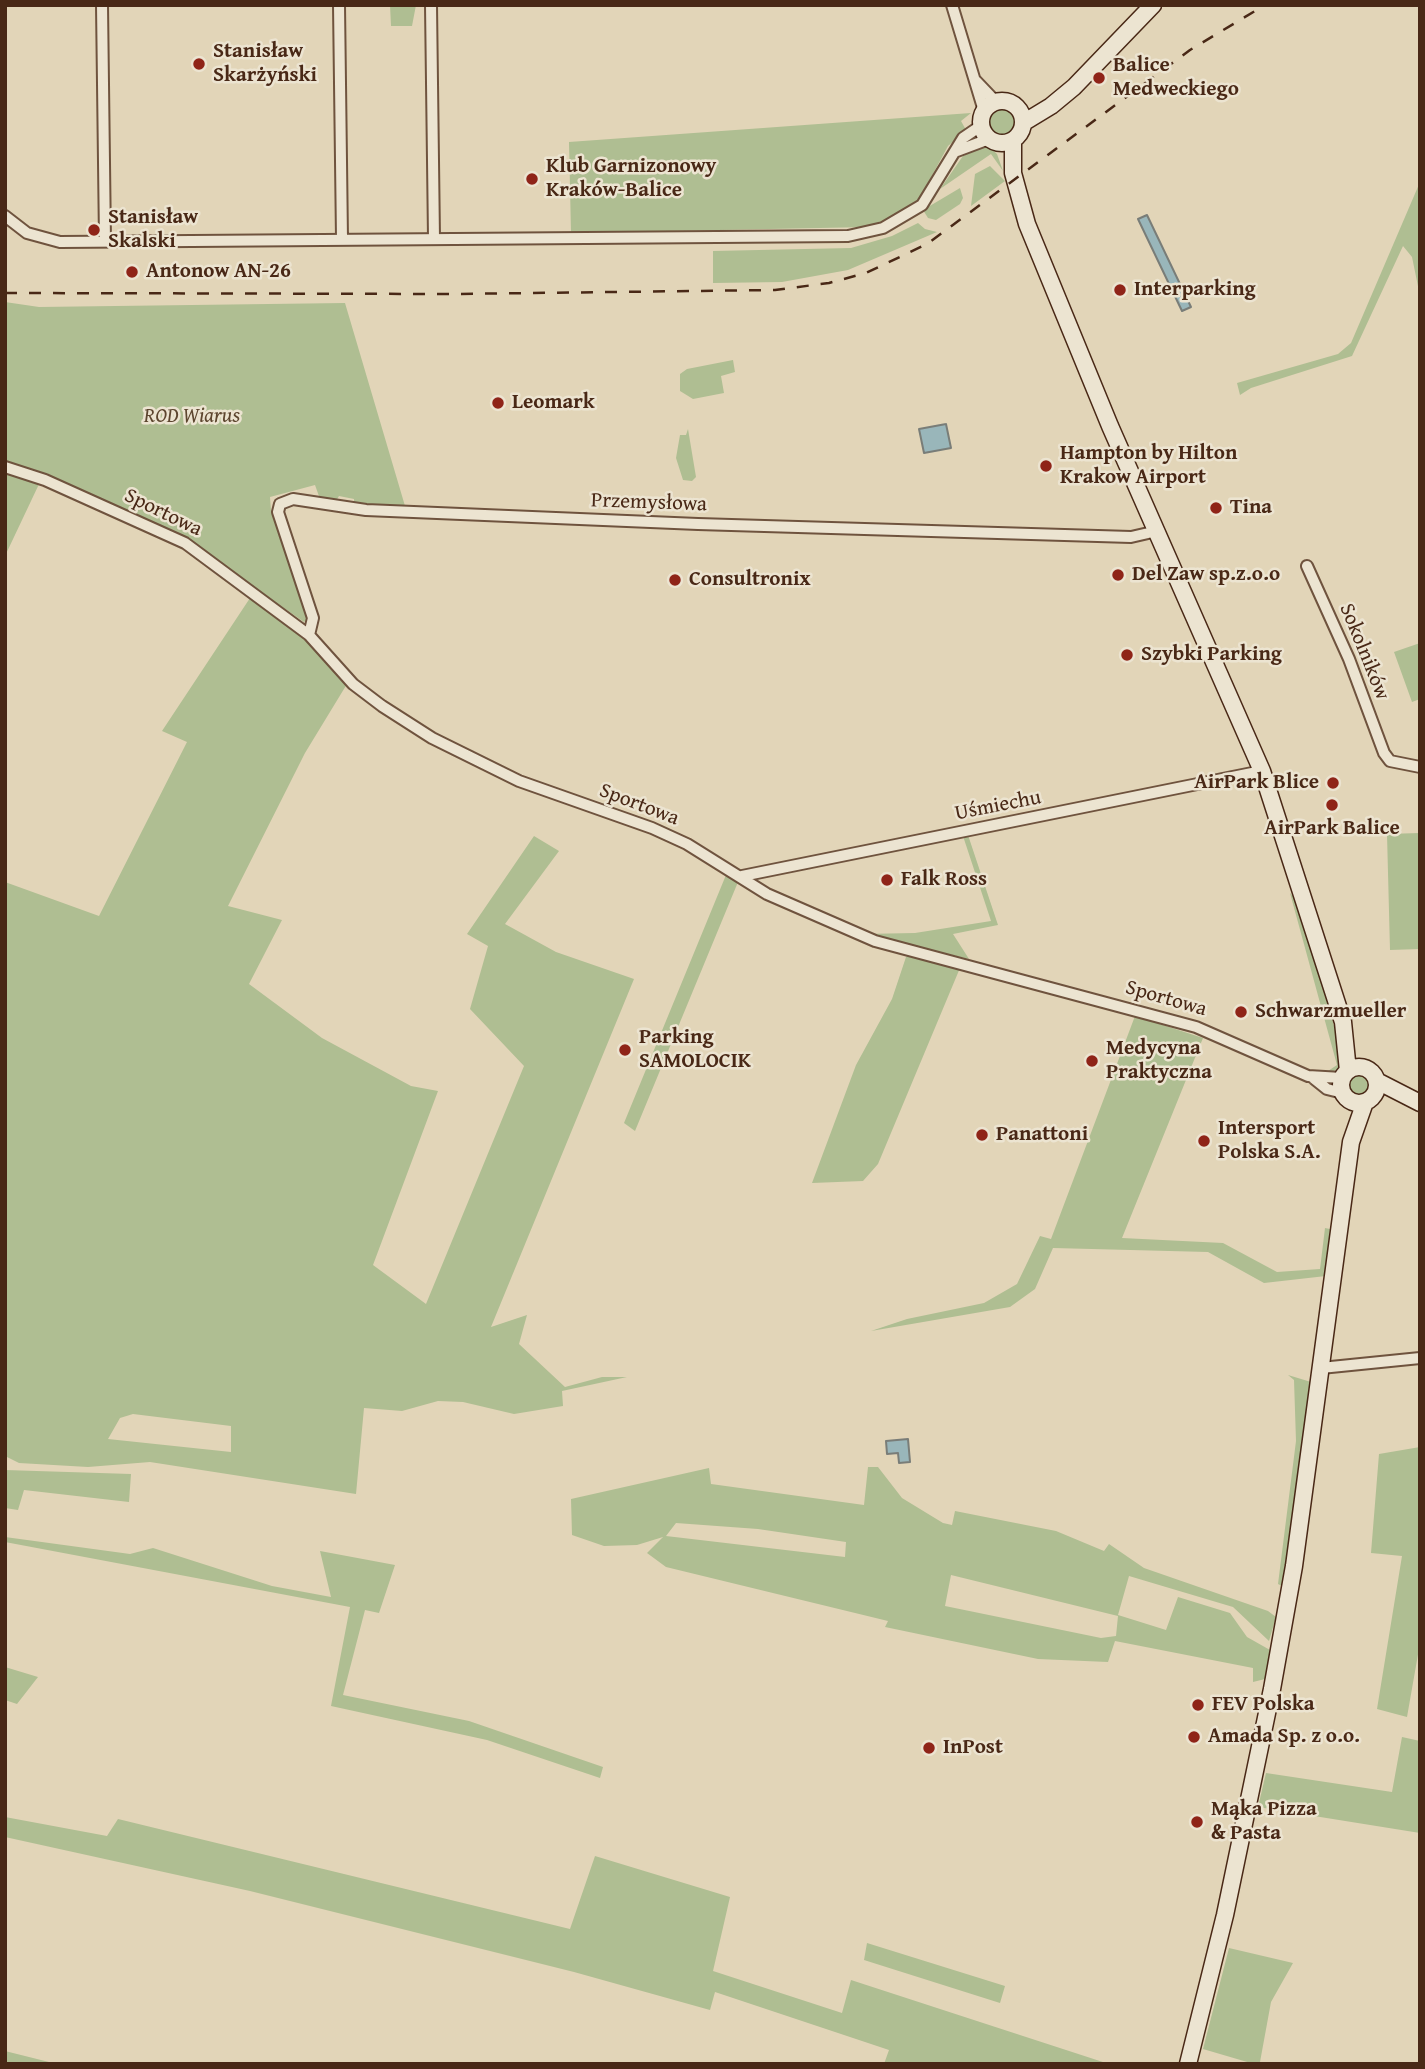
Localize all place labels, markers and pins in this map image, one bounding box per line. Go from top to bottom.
place label: Stanisław Skarżyński [213,39,317,89]
place label: Balice Medweckiego [1113,53,1239,103]
marker: Stanisław Skarżyński [191,56,207,72]
marker: Balice Medweckiego [1091,70,1107,86]
place label: Klub Garnizonowy Kraków-Balice [546,154,716,204]
marker: Klub Garnizonowy Kraków-Balice [524,171,540,187]
place label: Stanisław Skalski [108,205,198,255]
marker: Stanisław Skalski [86,222,102,238]
place label: Antonow AN-26 [146,259,291,285]
marker: Antonow AN-26 [124,264,140,280]
place label: Interparking [1134,277,1256,303]
marker: Interparking [1112,282,1128,298]
place label: Leomark [512,390,595,416]
marker: Leomark [490,395,506,411]
place label: Hampton by Hilton Krakow Airport [1060,441,1237,491]
marker: Hampton by Hilton Krakow Airport [1038,458,1054,474]
place label: Tina [1230,495,1272,521]
marker: Tina [1208,500,1224,516]
place label: Del Zaw sp.z.o.o [1132,562,1280,588]
place label: Consultronix [689,567,810,593]
marker: Del Zaw sp.z.o.o [1110,567,1126,583]
marker: Consultronix [667,572,683,588]
place label: Szybki Parking [1141,642,1282,668]
marker: Szybki Parking [1119,647,1135,663]
place label: AirPark Blice [1194,770,1319,796]
marker: AirPark Blice [1325,775,1341,791]
marker: AirPark Balice [1324,797,1340,813]
place label: AirPark Balice [1264,816,1400,842]
place label: Falk Ross [901,867,987,893]
marker: Falk Ross [879,872,895,888]
place label: Schwarzmueller [1255,999,1406,1025]
marker: Schwarzmueller [1233,1004,1249,1020]
place label: Parking SAMOLOCIK [639,1025,751,1075]
place label: Medycyna Praktyczna [1106,1036,1212,1086]
marker: Parking SAMOLOCIK [617,1042,633,1058]
marker: Medycyna Praktyczna [1084,1053,1100,1069]
place label: Intersport Polska S.A. [1218,1116,1321,1166]
place label: Panattoni [996,1122,1088,1148]
marker: Panattoni [974,1127,990,1143]
marker: Intersport Polska S.A. [1196,1133,1212,1149]
place label: FEV Polska [1212,1692,1314,1718]
marker: FEV Polska [1190,1697,1206,1713]
place label: Amada Sp. z o.o. [1208,1724,1360,1750]
marker: Amada Sp. z o.o. [1186,1729,1202,1745]
place label: InPost [943,1735,1003,1761]
marker: InPost [921,1740,937,1756]
place label: Mąka Pizza & Pasta [1211,1797,1317,1847]
marker: Mąka Pizza & Pasta [1189,1814,1205,1830]

